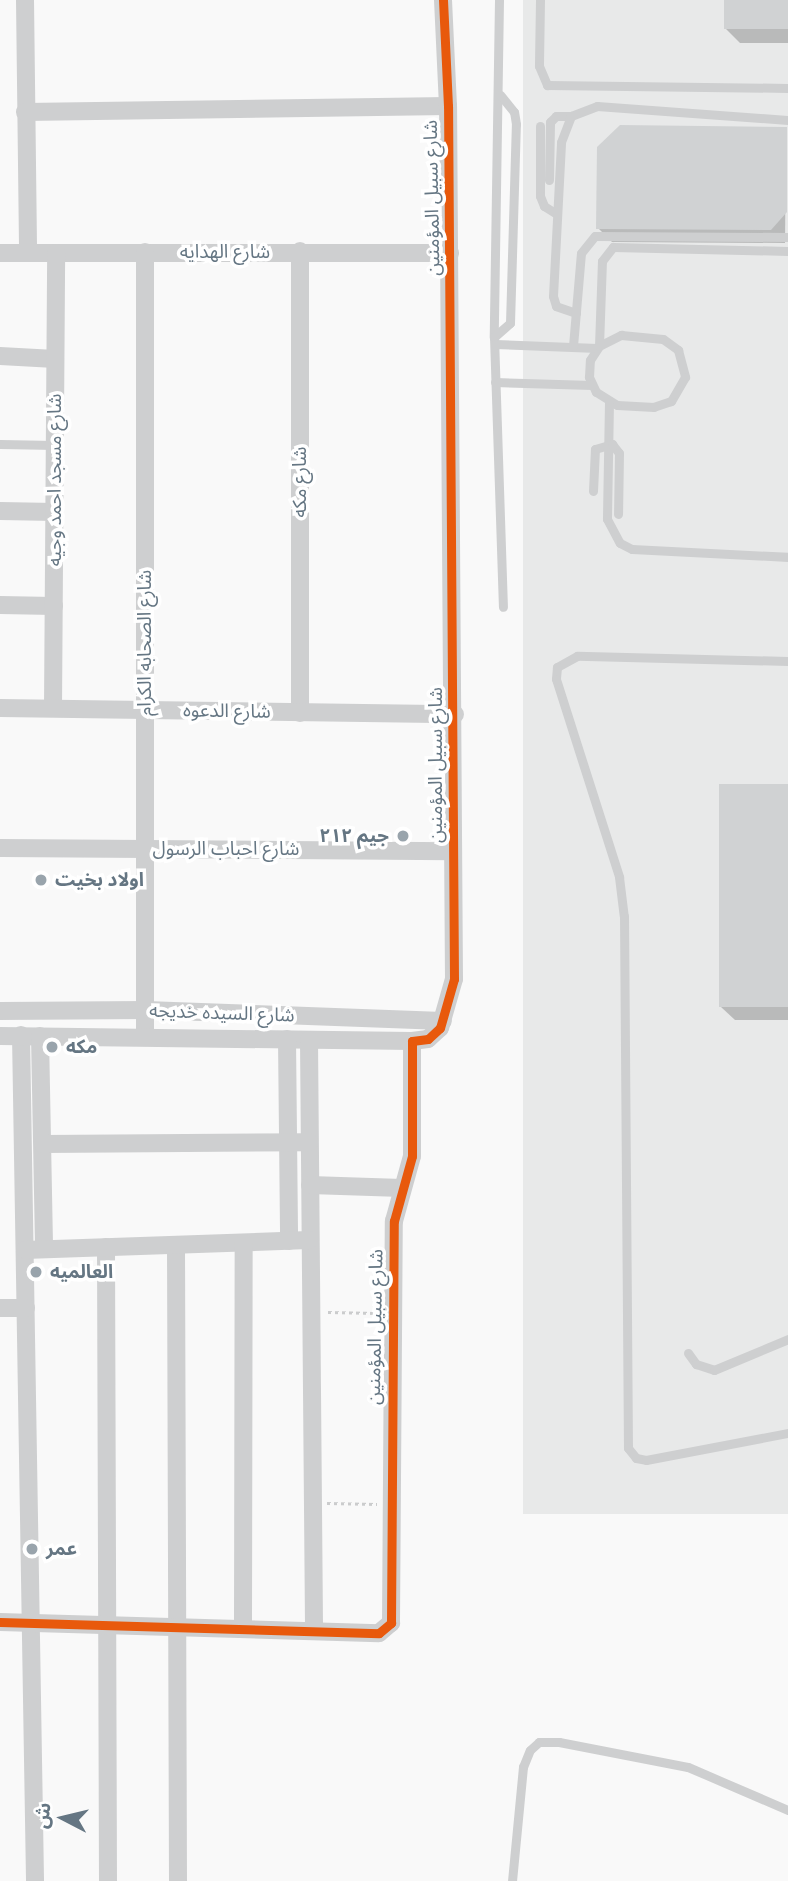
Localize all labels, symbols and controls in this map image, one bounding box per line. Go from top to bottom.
street label: شارع سبيل المؤمنين [419,120,445,276]
street label: شارع الهدايه [180,241,270,263]
street label: شارع مسجد احمد وجيه [44,394,66,566]
street label: شارع مكه [289,447,311,517]
street label: شارع الصحابه الكرام [134,570,156,716]
street label: شارع سبيل المؤمنين [425,687,447,843]
street label: شارع الدعوه [183,699,271,723]
place label: جيم ٢١٢ [320,825,389,847]
marker: جيم ٢١٢ [395,828,411,844]
street label: شارع احباب الرسول [153,838,299,860]
place label: اولاد بخيت [55,869,144,891]
marker: اولاد بخيت [33,872,49,888]
street label: شارع السيده خديجه [149,999,295,1027]
place label: مكه [66,1036,97,1058]
marker: مكه [44,1039,60,1055]
street label: شارع سبيل المؤمنين [362,1249,388,1405]
place label: العالميه [50,1261,113,1283]
marker: العالميه [28,1264,44,1280]
place label: عمر [46,1538,77,1560]
marker: عمر [24,1541,40,1557]
north arrow [28,1783,98,1853]
text: ش [30,1801,55,1830]

